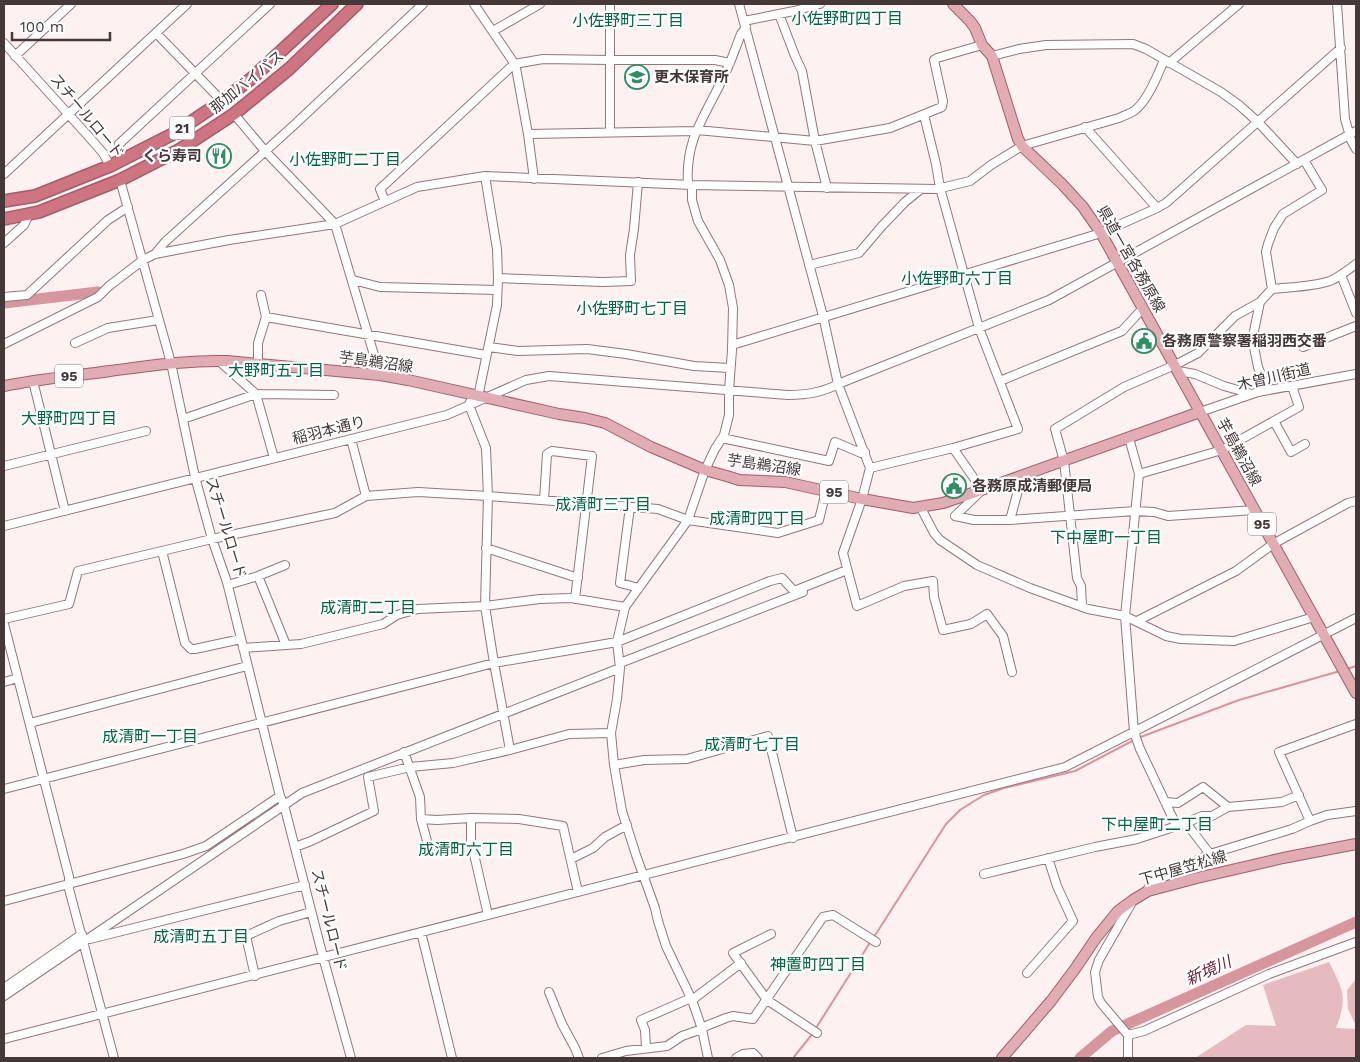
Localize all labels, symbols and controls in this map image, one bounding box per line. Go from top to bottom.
district label: 小佐野町四丁目 [791,9,903,28]
scale bar [12,10,110,42]
district label: 小佐野町三丁目 [572,11,684,30]
text: 100 m [20,18,64,36]
street label: 那加バイパス [206,47,288,117]
school or university icon: 更木保育所 [624,64,650,90]
place label: 更木保育所 [654,68,729,86]
street label: スチールロード [46,70,128,162]
road number: 21 [170,116,194,140]
restaurant icon: くら寿司 [206,143,232,169]
place label: くら寿司 [142,147,202,165]
district label: 小佐野町二丁目 [289,150,401,169]
street label: 県道一宮各務原線 [1093,203,1169,315]
district label: 小佐野町六丁目 [901,269,1013,288]
district label: 小佐野町七丁目 [576,299,688,318]
public building icon: 各務原警察署稲羽西交番 [1131,328,1157,354]
place label: 各務原警察署稲羽西交番 [1162,332,1327,350]
street label: 芋島鵜沼線 [338,348,414,376]
street label: 木曽川街道 [1235,360,1313,394]
district label: 大野町五丁目 [228,361,324,380]
road number: 95 [55,364,83,388]
district label: 大野町四丁目 [21,409,117,428]
street label: 稲羽本通り [290,412,368,448]
street label: 芋島鵜沼線 [1213,415,1265,489]
street label: 芋島鵜沼線 [726,451,802,479]
public building icon: 各務原成清郵便局 [941,473,967,499]
street label: スチールロード [202,475,250,581]
place label: 各務原成清郵便局 [972,477,1092,495]
road number: 95 [820,481,848,504]
district label: 成清町三丁目 [555,495,651,514]
district label: 成清町四丁目 [709,509,805,528]
road number: 95 [1248,512,1276,536]
district label: 下中屋町一丁目 [1050,528,1162,547]
district label: 成清町二丁目 [320,598,416,617]
district label: 成清町一丁目 [102,727,198,746]
district label: 成清町七丁目 [704,735,800,754]
district label: 下中屋町二丁目 [1101,815,1213,834]
district label: 成清町六丁目 [418,840,514,859]
street label: 下中屋笠松線 [1137,847,1229,889]
street label: スチールロード [308,867,350,973]
district label: 成清町五丁目 [153,927,249,946]
water label: 新境川 [1182,951,1236,989]
district label: 神置町四丁目 [770,955,866,974]

